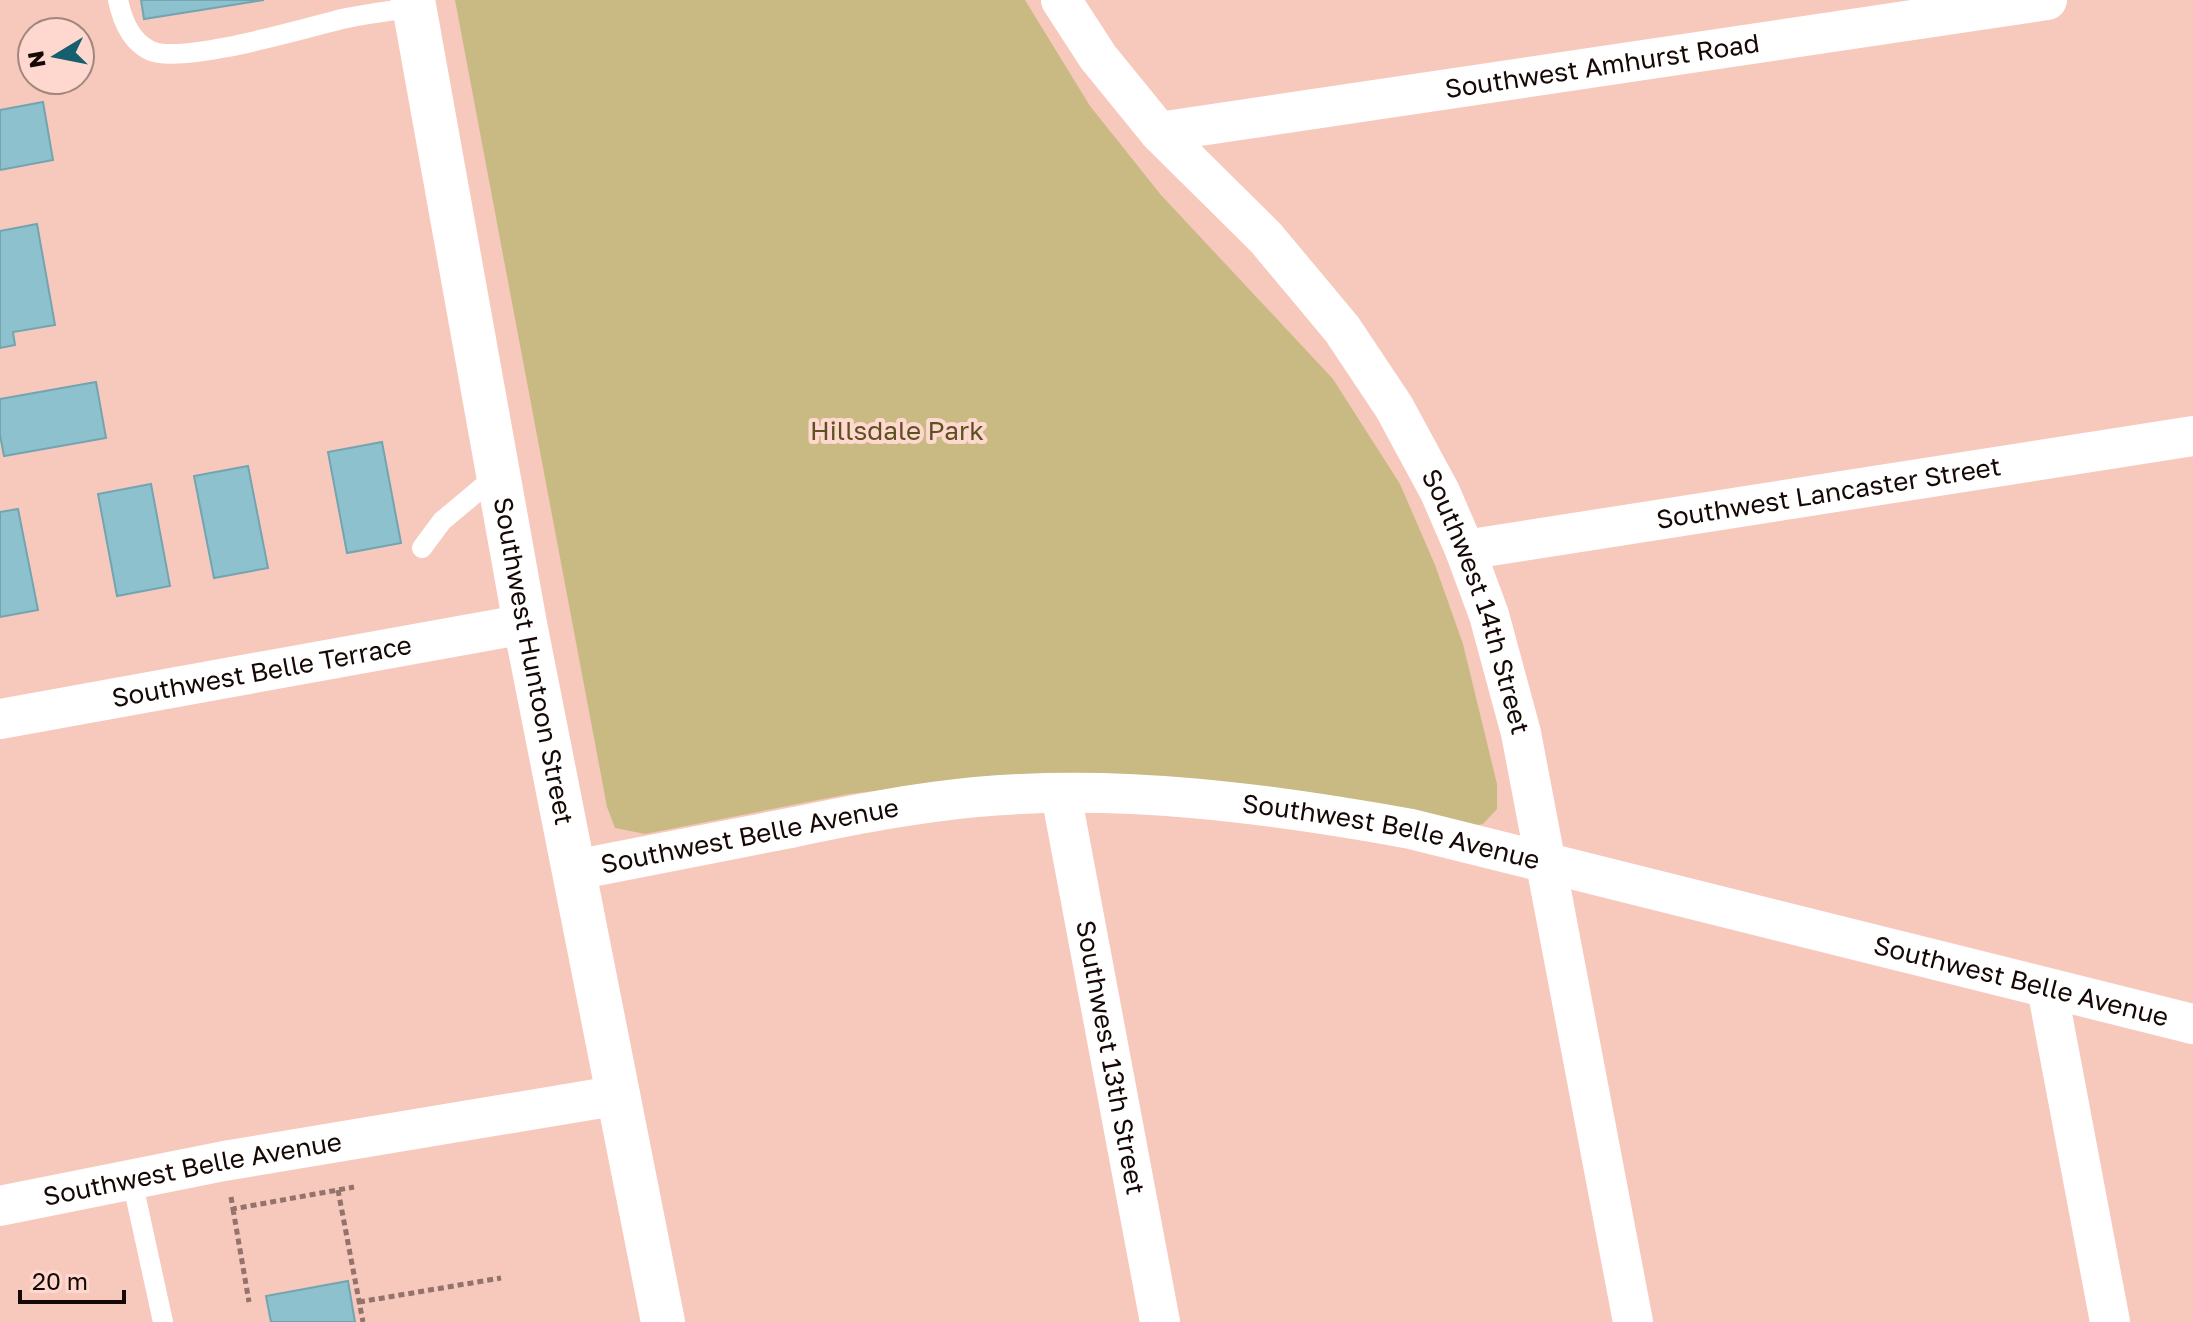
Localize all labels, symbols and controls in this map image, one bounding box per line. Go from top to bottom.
north arrow [16,16,96,96]
street label: Southwest Amhurst Road [1443,27,1761,104]
text: N [21,49,51,70]
park label: Hillsdale Park [810,415,984,446]
street label: Southwest Lancaster Street [1654,450,2003,535]
street label: Southwest 14th Street [1415,463,1537,738]
street label: Southwest Huntoon Street [488,495,580,828]
street label: Southwest Belle Terrace [109,629,414,713]
street label: Southwest Belle Avenue [1240,787,1543,876]
street label: Southwest Belle Avenue [598,791,901,880]
street label: Southwest 13th Street [1070,918,1152,1197]
street label: Southwest Belle Avenue [1870,929,2172,1032]
street label: Southwest Belle Avenue [40,1126,344,1212]
scale bar [20,1254,124,1304]
text: 20 m [32,1266,88,1295]

